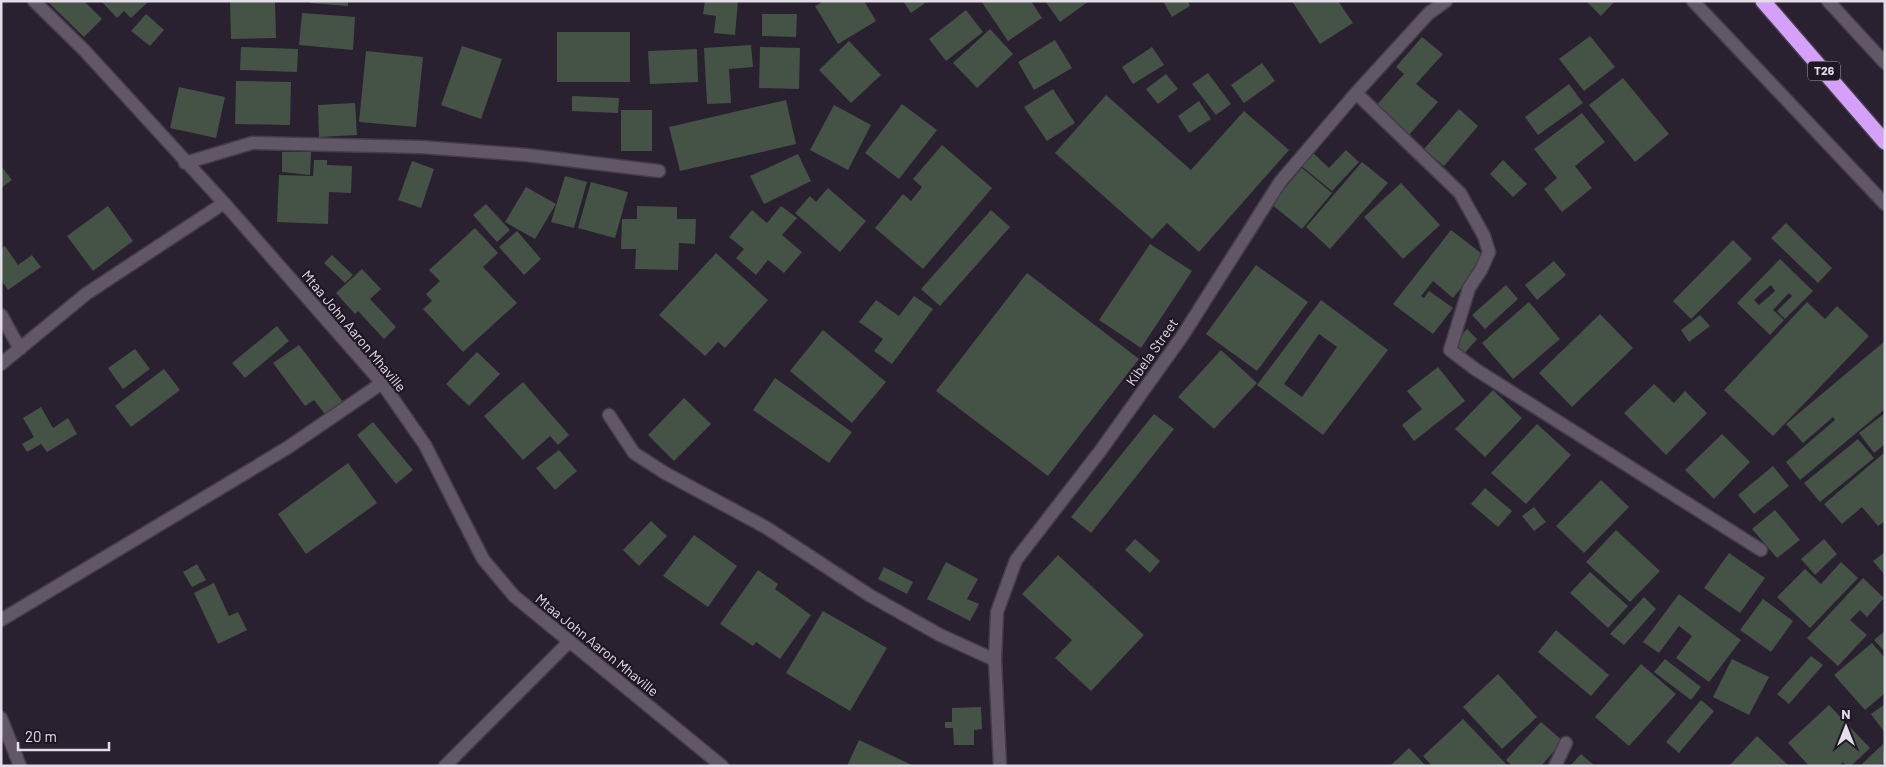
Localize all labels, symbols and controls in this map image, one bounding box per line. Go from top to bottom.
road number: T26 [1808,61,1840,80]
street label: Mtaa John Aaron Mhaville [299,267,410,395]
street label: Kibela Street [1122,315,1181,389]
street label: Mtaa John Aaron Mhaville [532,590,662,699]
north arrow [1821,702,1871,752]
text: N [1841,705,1851,722]
scale bar [18,720,109,752]
text: 20 m [25,727,57,745]

